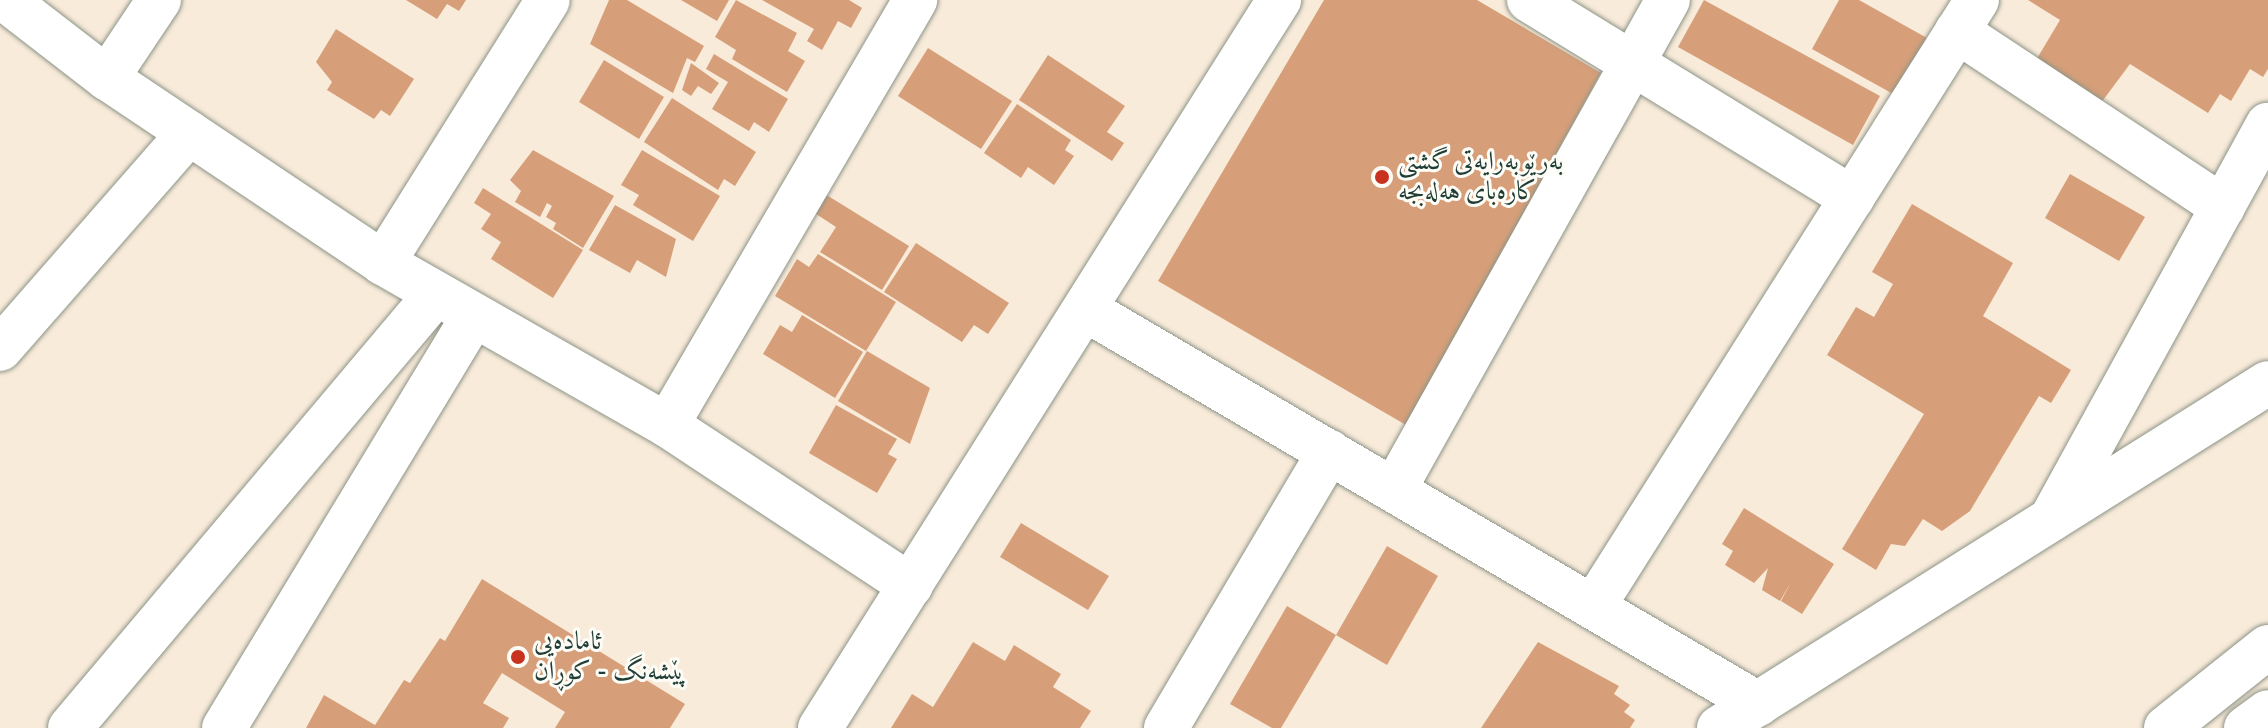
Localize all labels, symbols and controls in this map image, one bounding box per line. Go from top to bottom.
place label: بەرێوبەرایەتی گشتی کارەبای هەلەبجە [1398,146,1563,208]
marker: بەرێوبەرایەتی گشتی کارەبای هەلەبجە [1373,168,1391,186]
place label: ئامادەیی پێشەنگ - کوڕان [534,626,686,688]
marker: ئامادەیی پێشەنگ - کوڕان [509,648,527,666]

